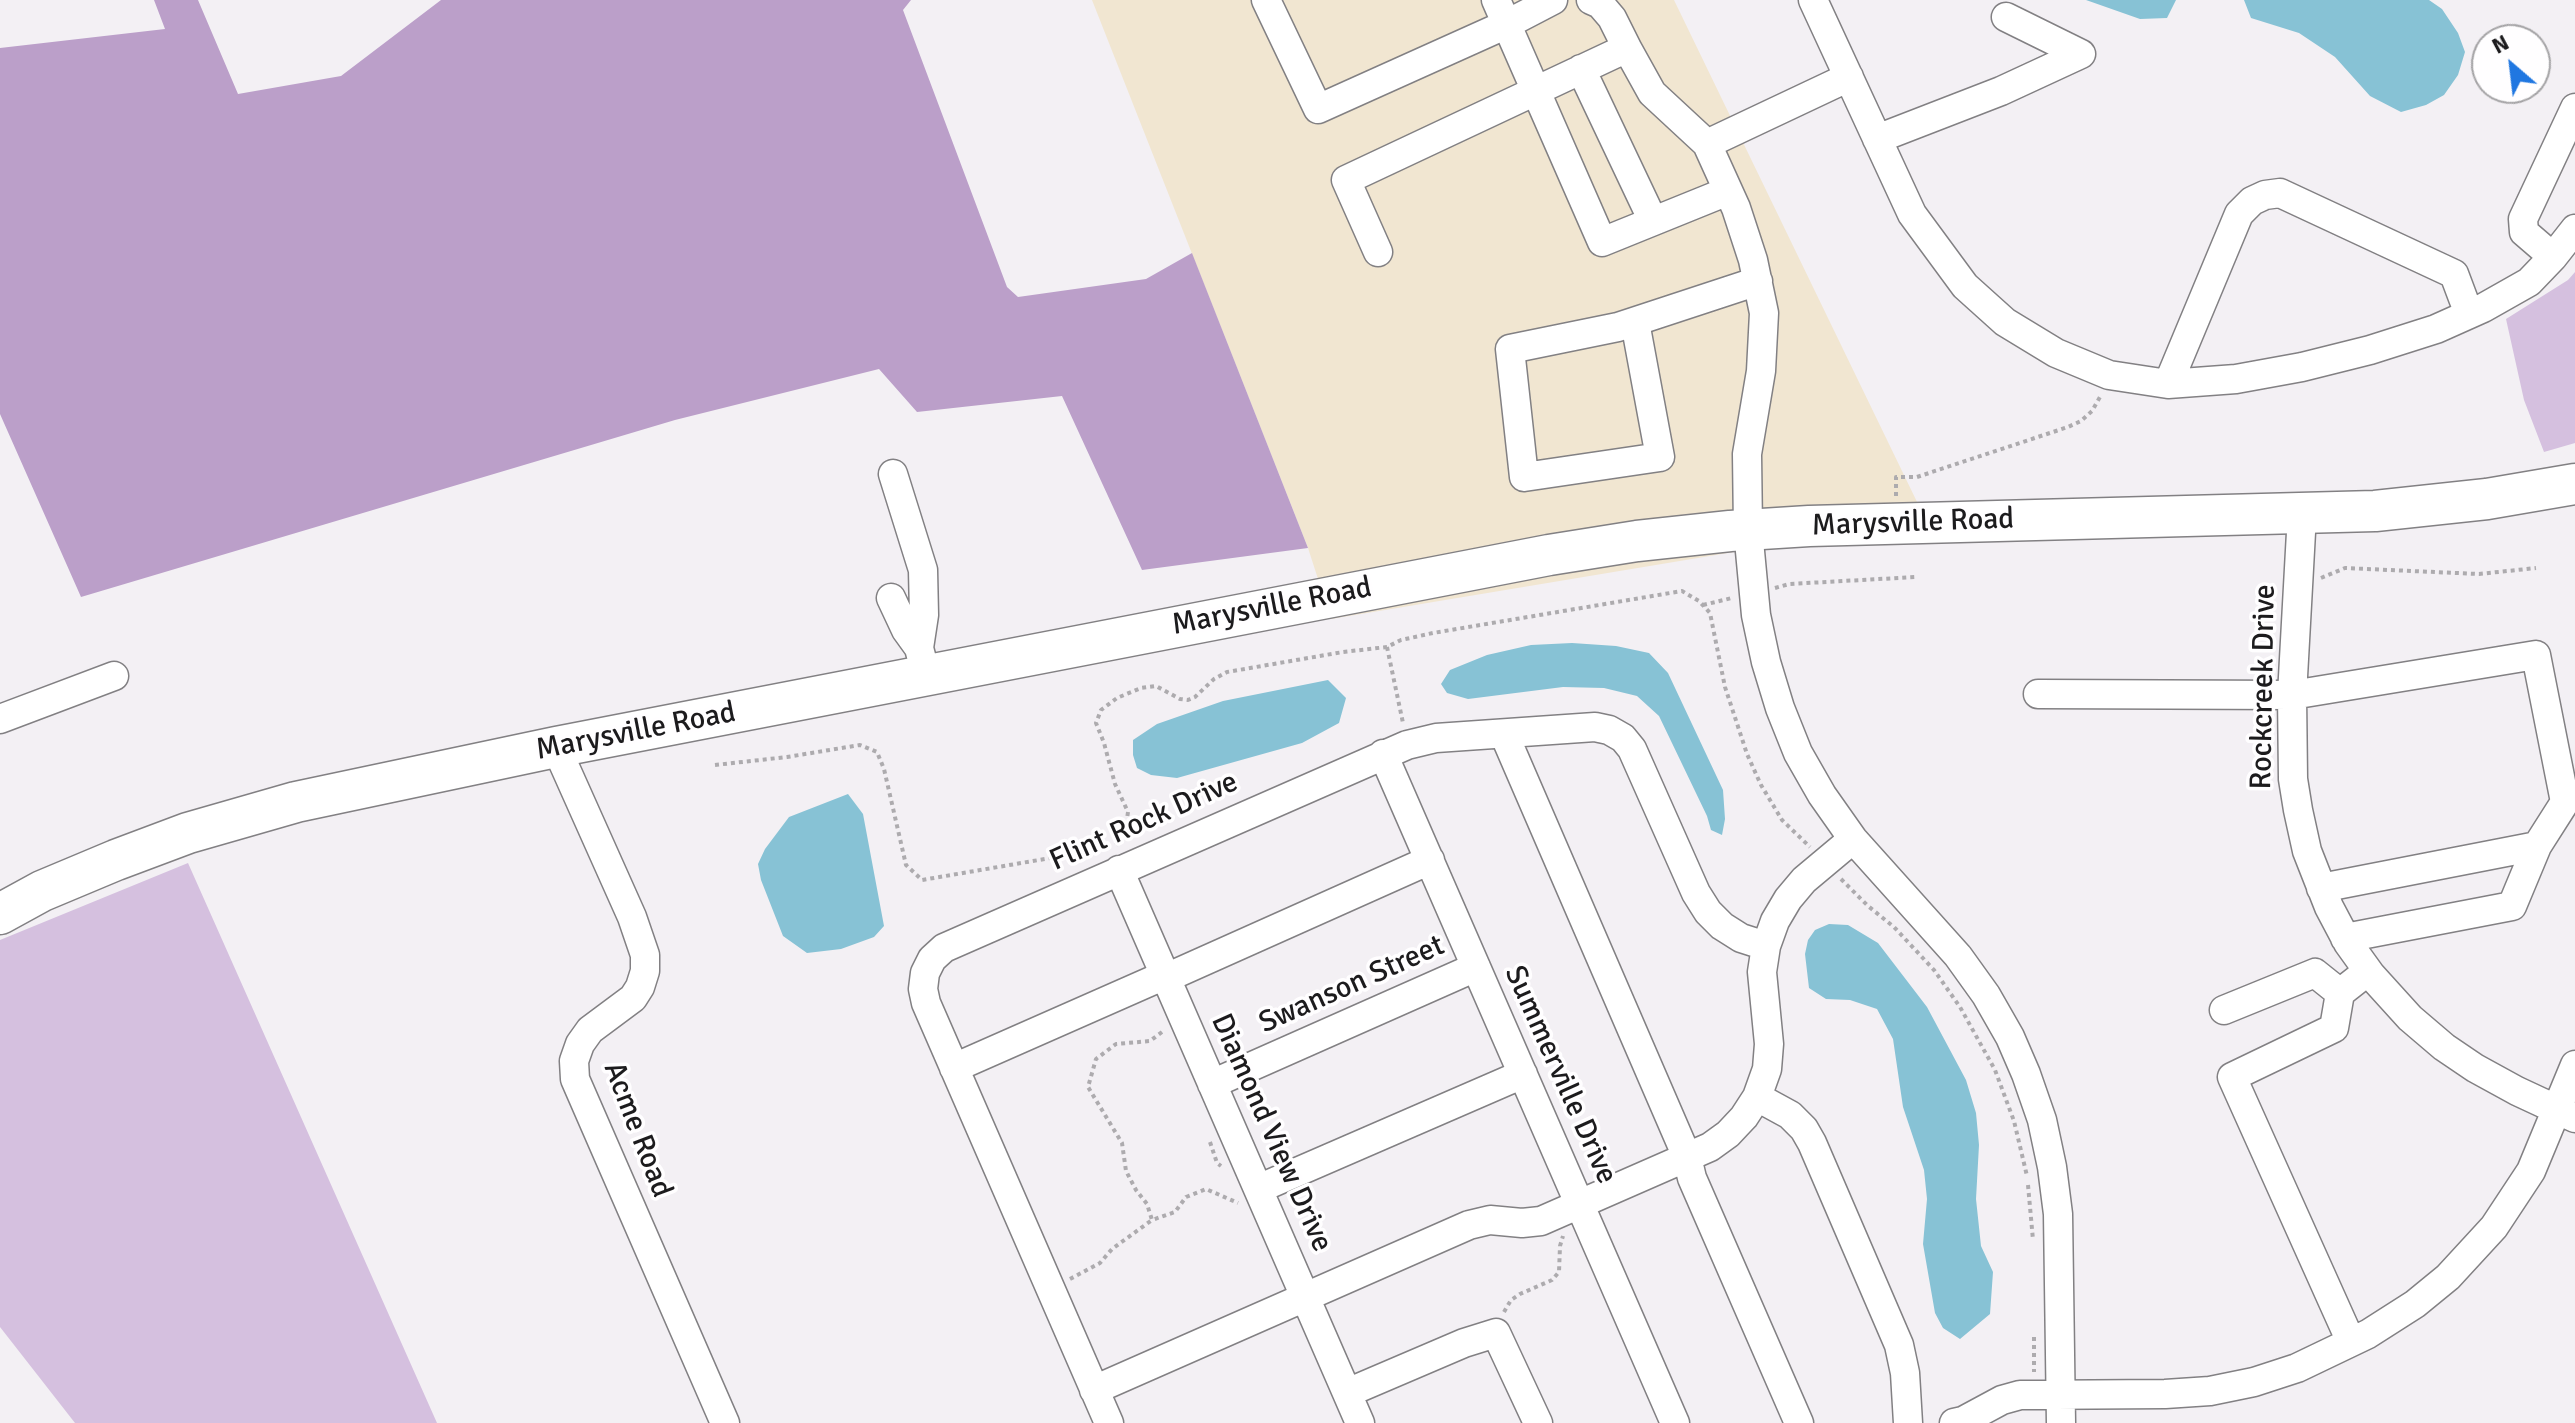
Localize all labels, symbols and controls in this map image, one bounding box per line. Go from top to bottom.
north arrow [2471,24,2551,104]
text: N [2487,29,2514,60]
street label: Marysville Road [1811,501,2015,545]
street label: Marysville Road [1169,570,1375,644]
street label: Rockcreek Drive [2244,584,2284,790]
street label: Marysville Road [533,695,739,769]
street label: Flint Rock Drive [1044,764,1244,880]
street label: Swanson Street [1254,928,1450,1042]
street label: Summerville Drive [1496,960,1624,1190]
street label: Diamond View Drive [1202,1008,1340,1258]
street label: Acme Road [595,1057,679,1203]

